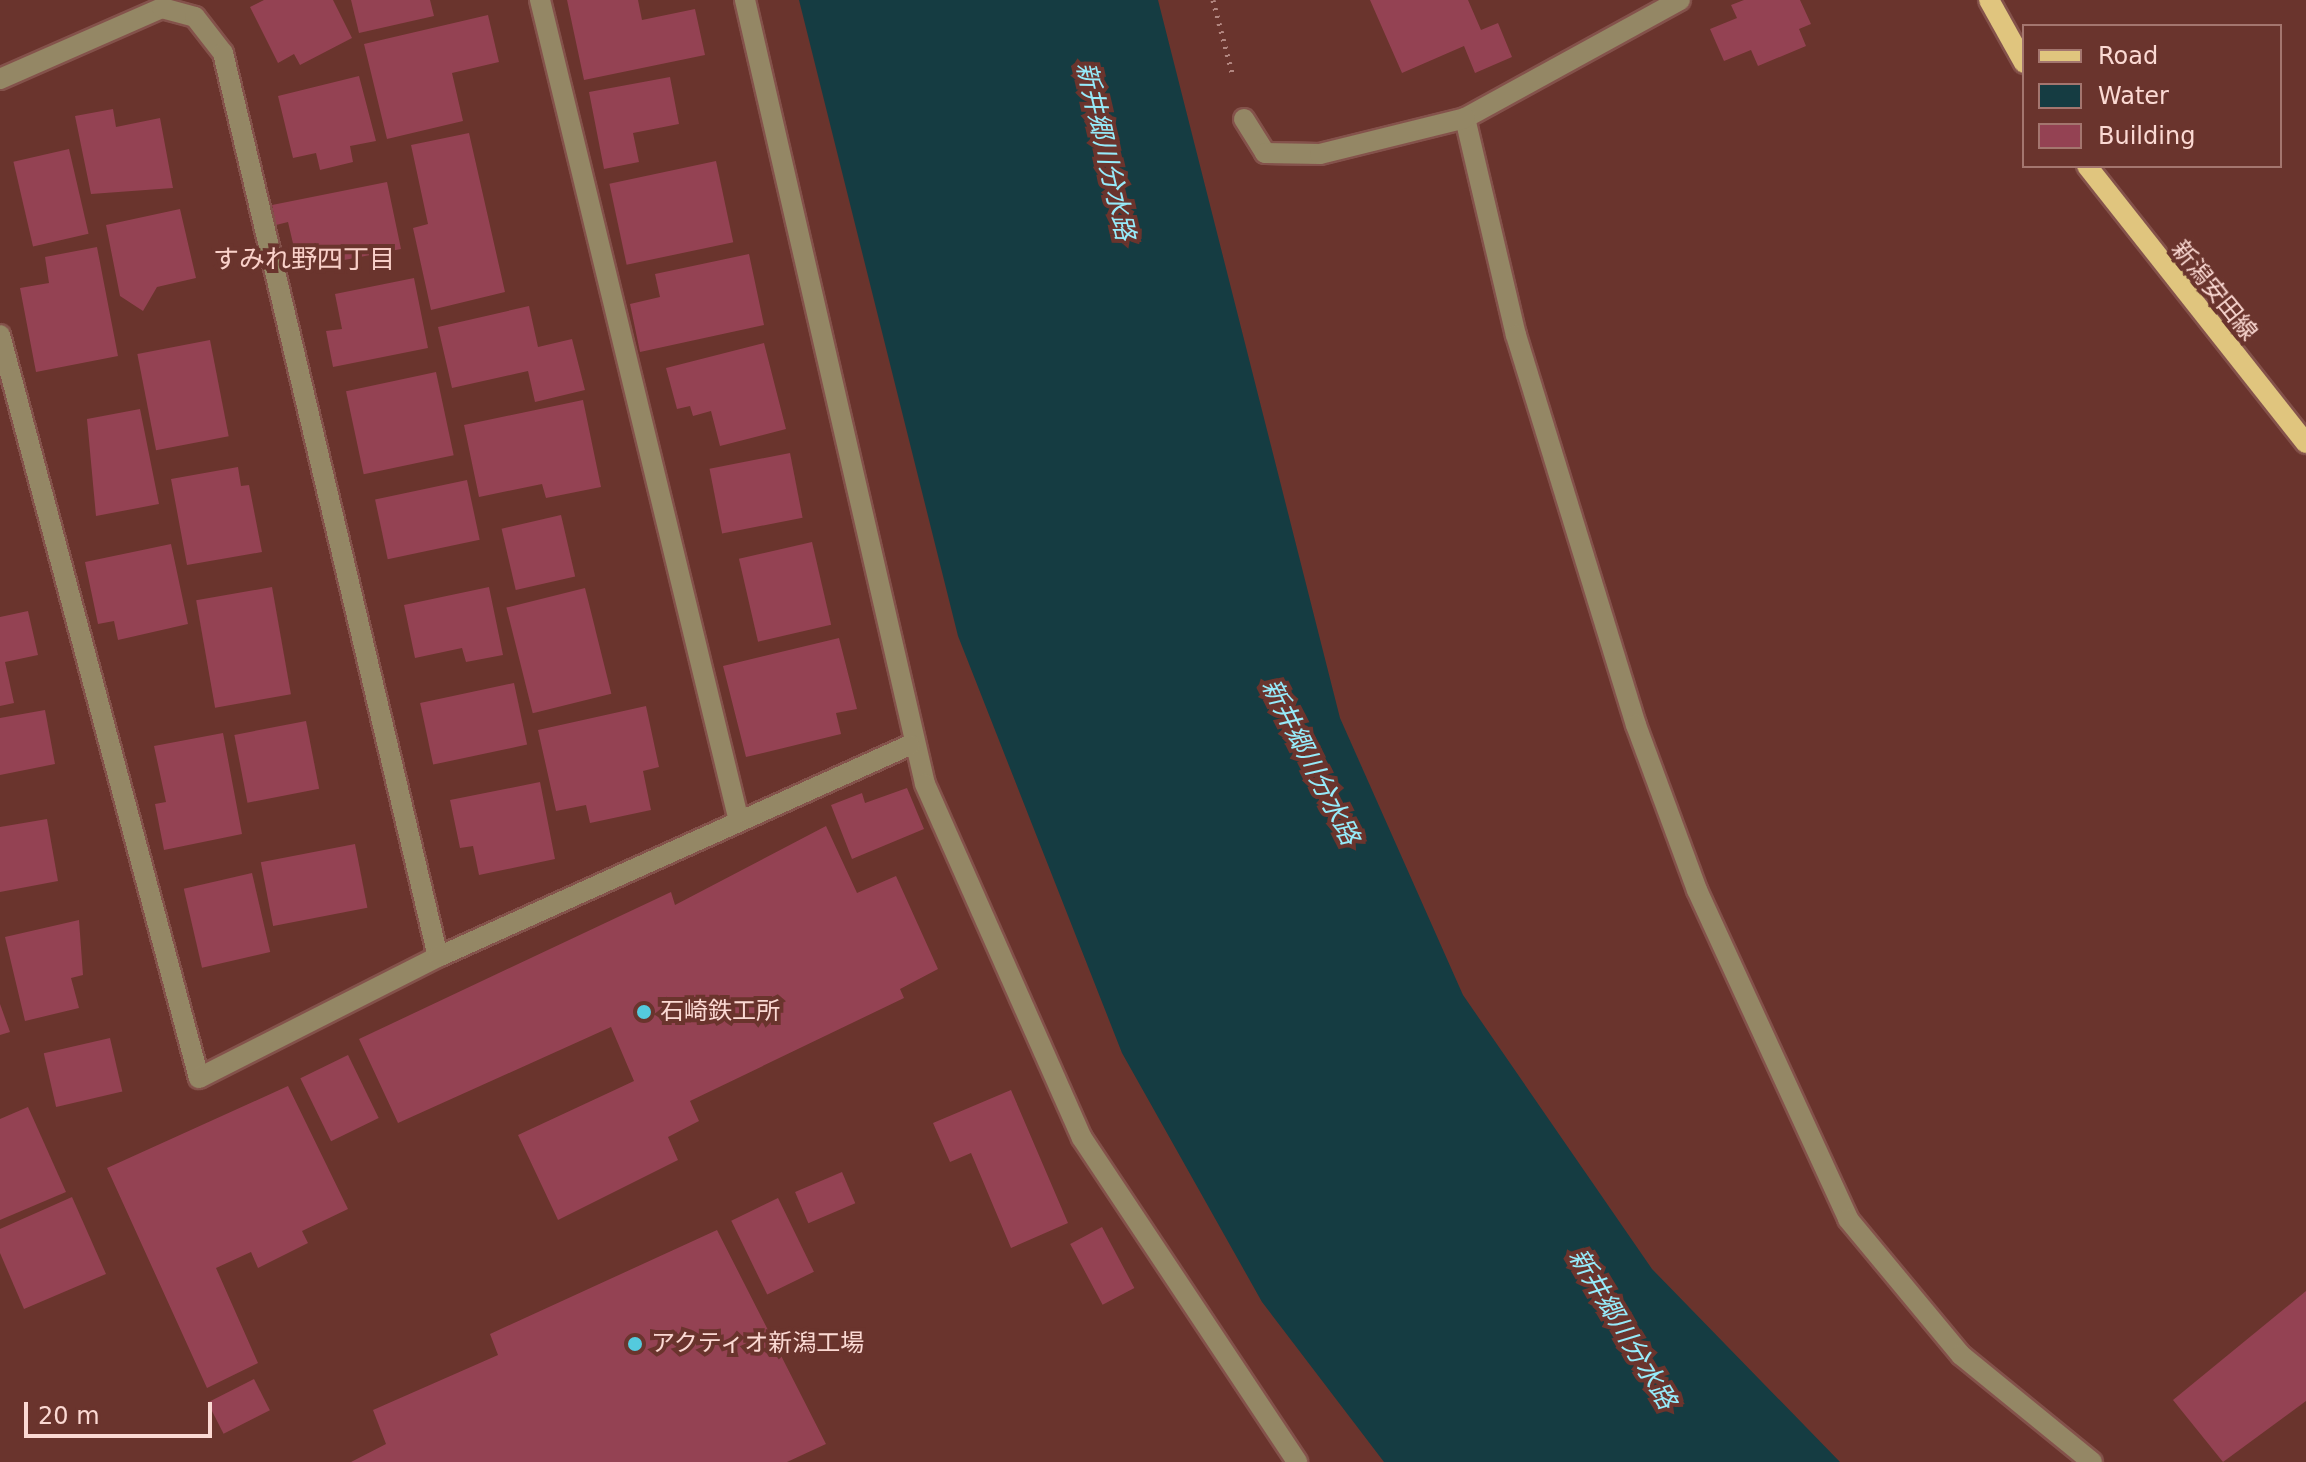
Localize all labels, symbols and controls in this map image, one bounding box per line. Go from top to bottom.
legend [2022,24,2282,168]
text: Road [2098,42,2158,70]
water label: 新井郷川分水路 [1069,59,1141,243]
text: Water [2098,82,2169,110]
text: Building [2098,122,2195,150]
street label: 新潟安田線 [2165,235,2263,347]
district label: すみれ野四丁目 [213,244,395,276]
water label: 新井郷川分水路 [1255,674,1365,850]
place label: 石崎鉄工所 [660,998,780,1026]
marker: 石崎鉄工所 [635,1003,653,1021]
water label: 新井郷川分水路 [1562,1243,1682,1415]
place label: アクティオ新潟工場 [651,1330,867,1358]
marker: アクティオ新潟工場 [626,1335,644,1353]
scale bar [28,1386,216,1436]
text: 20 m [38,1402,100,1430]

